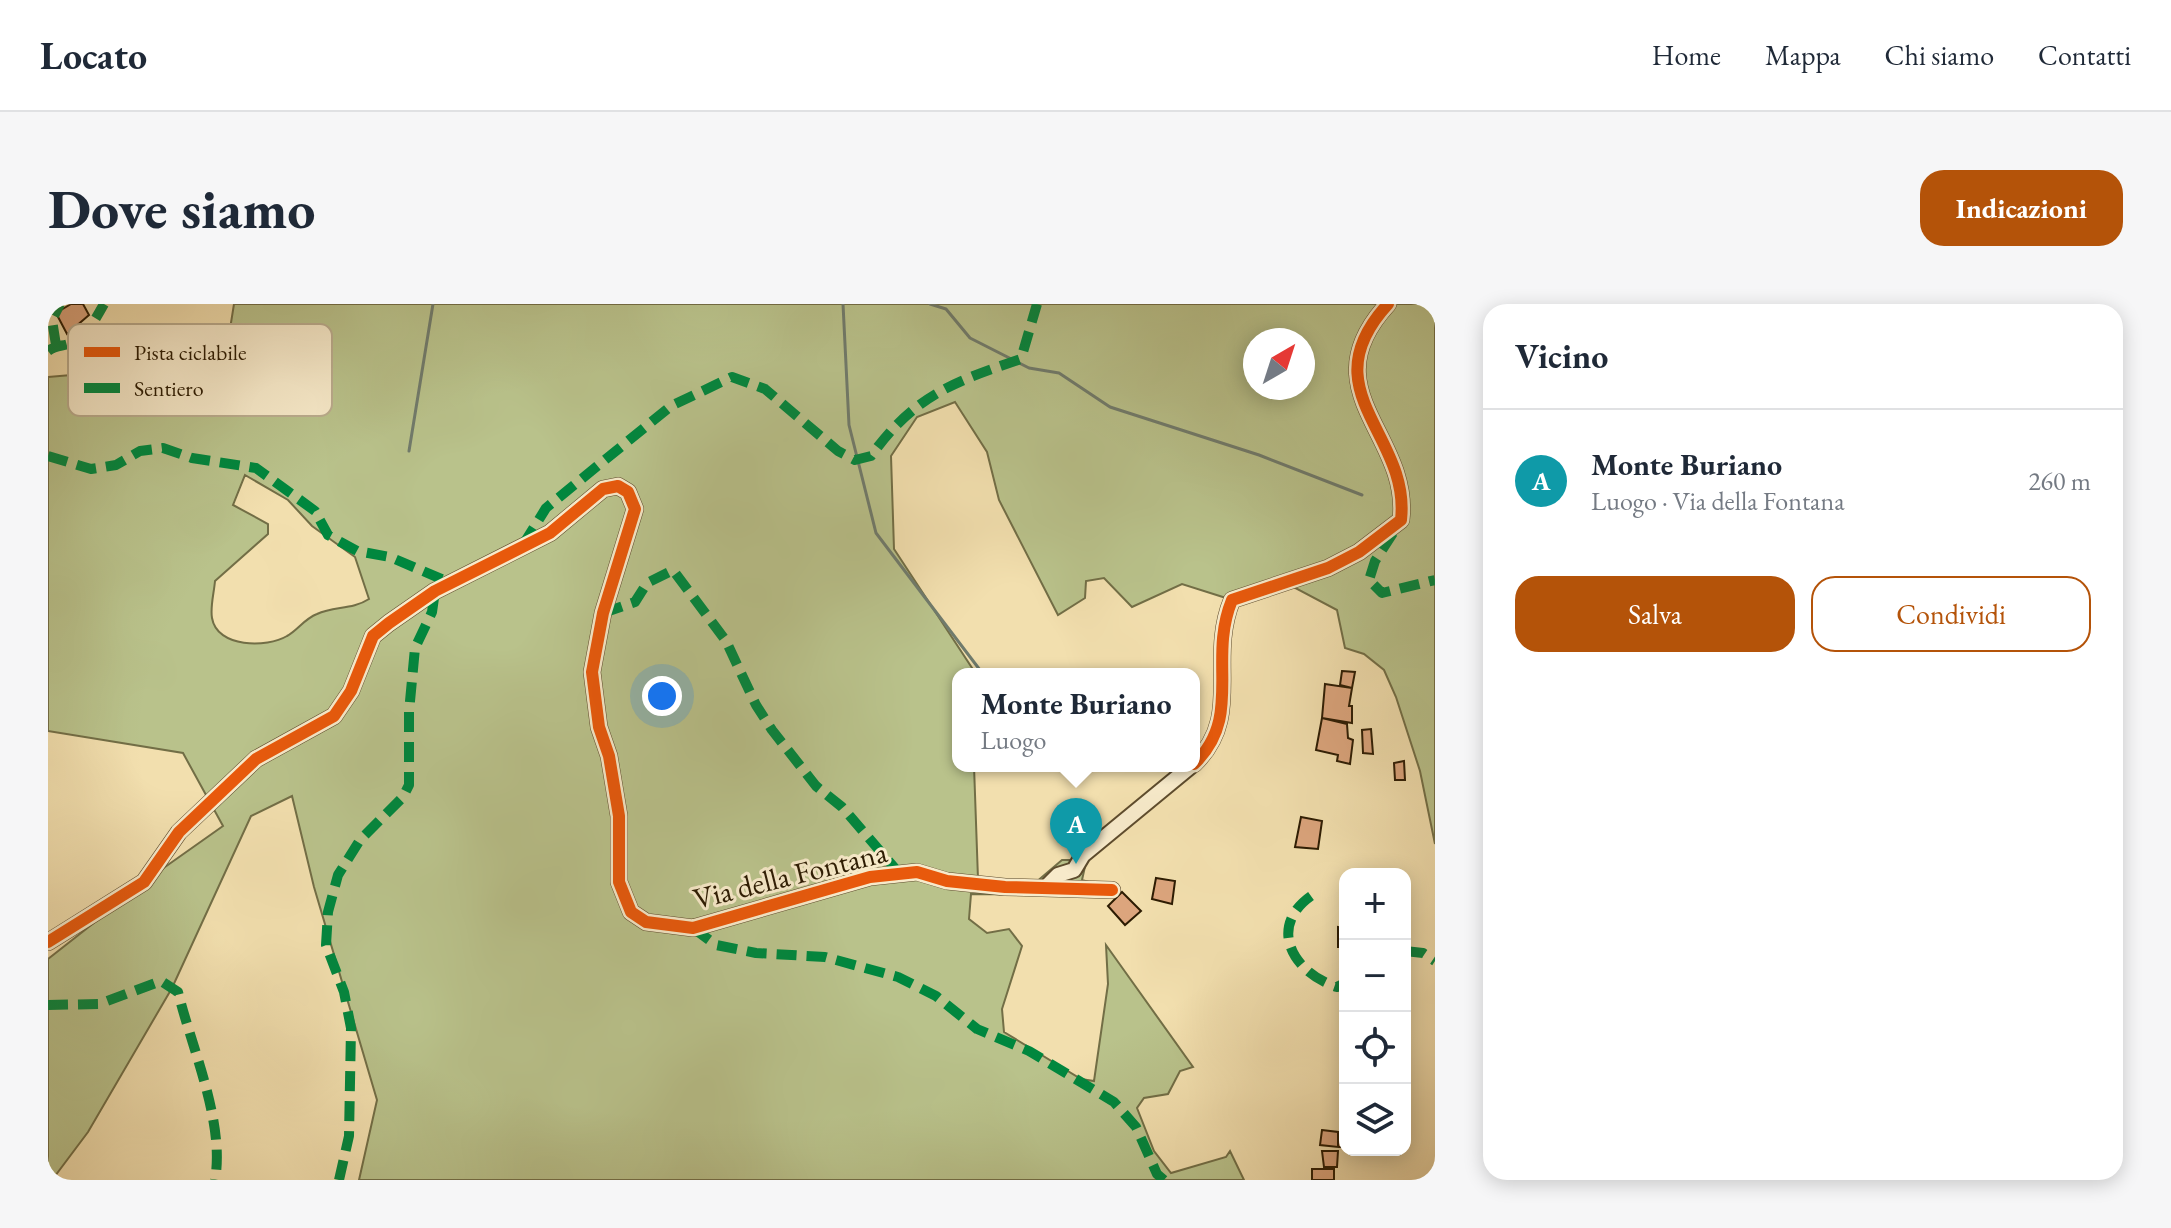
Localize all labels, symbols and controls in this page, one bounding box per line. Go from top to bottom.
text: Locato [40,31,147,80]
text: Home [1652,37,1721,73]
text: Mappa [1765,37,1841,73]
text: Chi siamo [1885,37,1994,73]
text: Contatti [2038,37,2131,73]
button: Indicazioni [1920,170,2123,246]
text: Dove siamo [48,172,316,245]
legend [68,324,332,416]
north arrow [1243,328,1315,400]
text: Vicino [1515,334,1608,378]
text: Pista ciclabile [134,338,247,367]
text: Sentiero [134,374,204,403]
text: Monte Buriano [1591,445,1782,484]
text: A [1532,464,1550,498]
text: 260 m [2028,464,2091,498]
text: Luogo · Via della Fontana [1591,484,1845,518]
button: Salva [1515,576,1795,652]
button: Condividi [1811,576,2091,652]
popup [952,668,1200,772]
your location [642,676,682,716]
text: Monte Buriano [980,684,1172,723]
text: Luogo [980,723,1046,757]
pin: A [1050,798,1102,864]
street label: Via della Fontana [689,832,891,918]
map controls [1339,868,1411,1156]
button: + [1339,868,1411,940]
button: − [1339,940,1411,1012]
button: locate [1339,1012,1411,1084]
button: layers [1339,1084,1411,1156]

